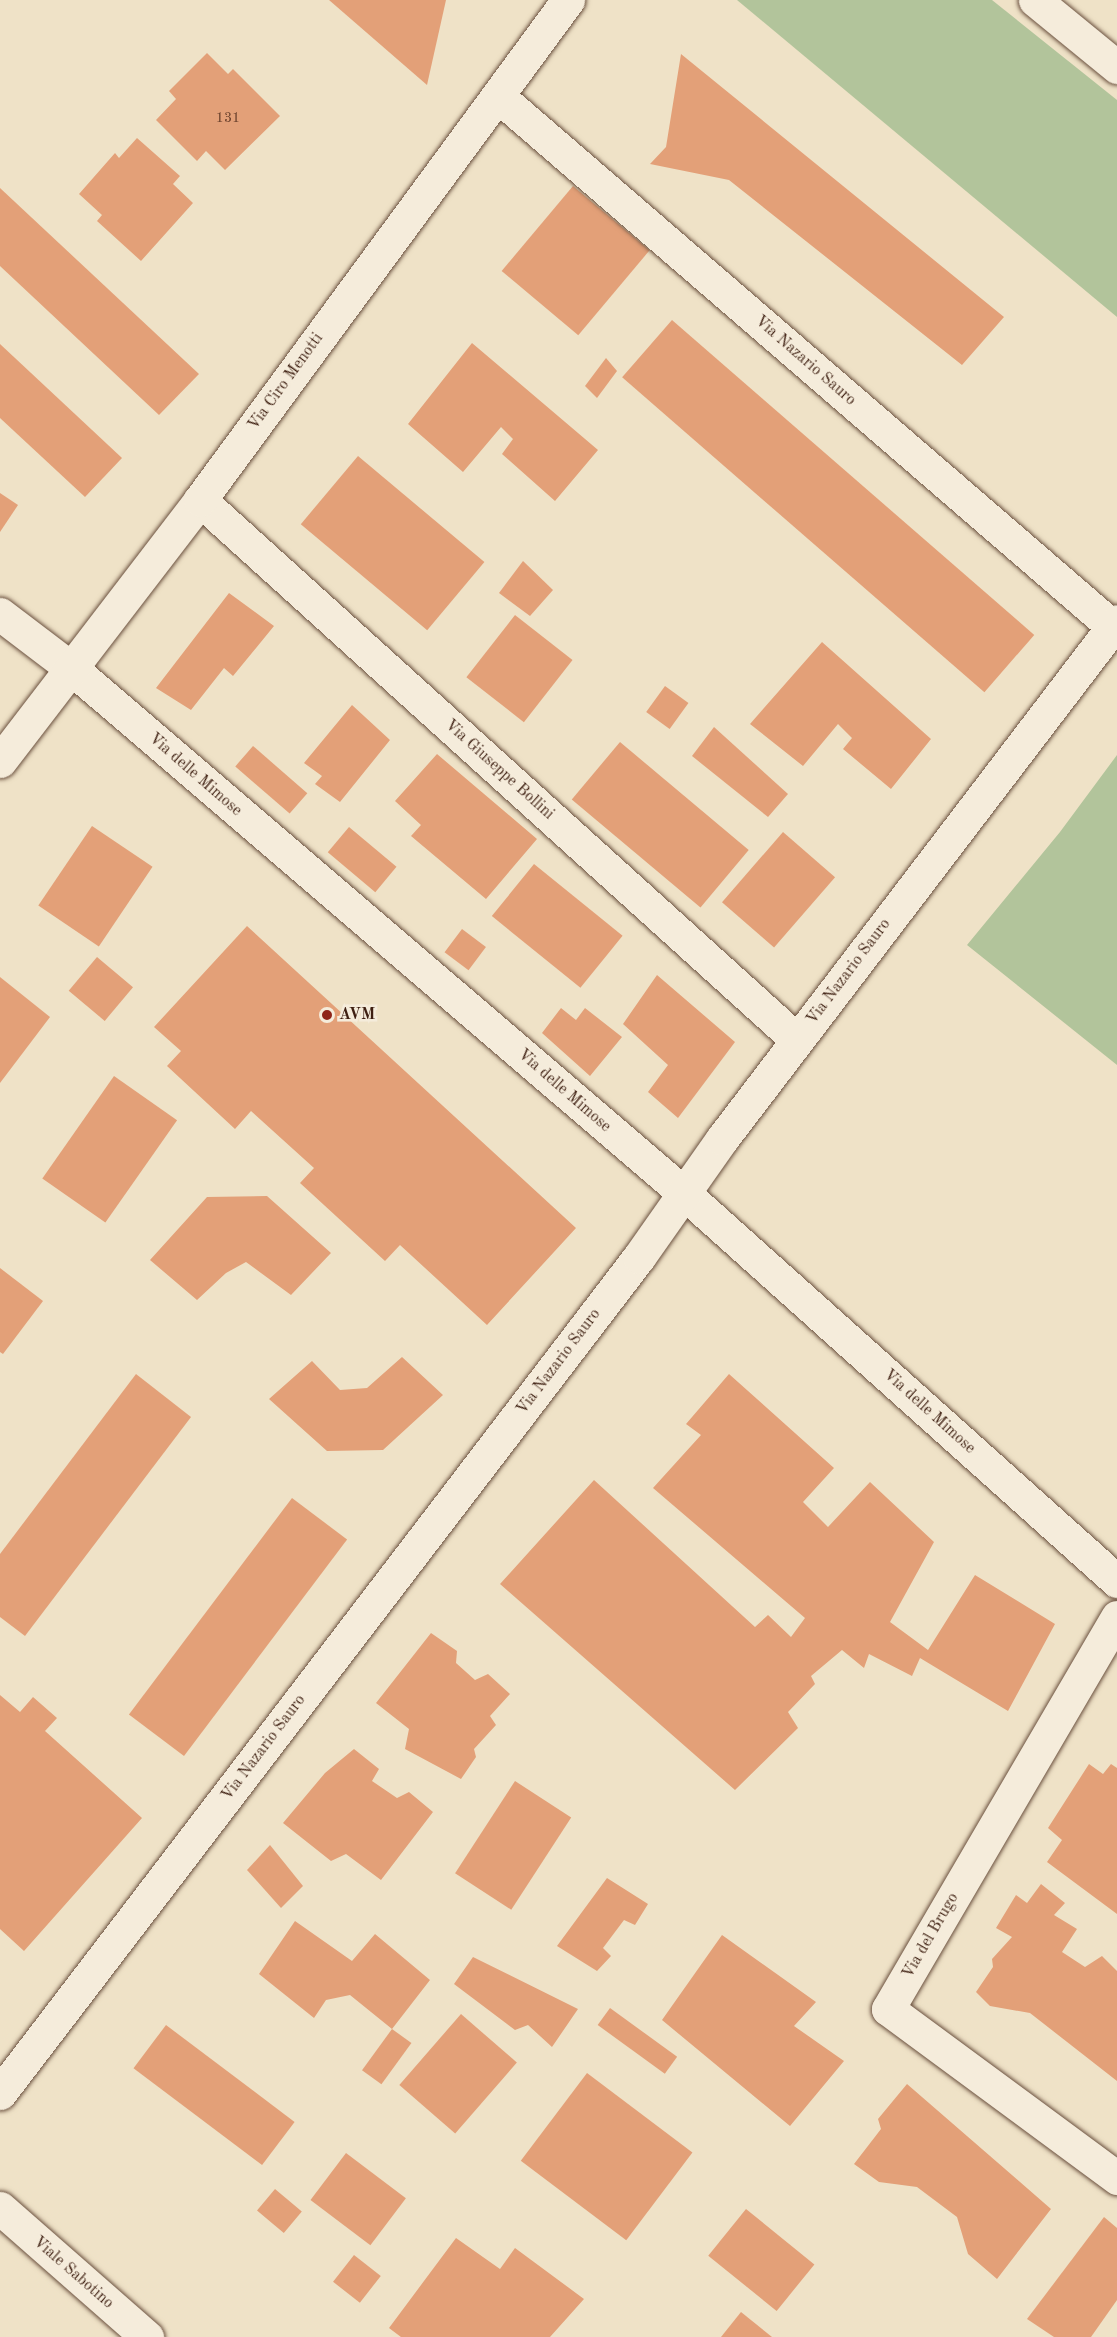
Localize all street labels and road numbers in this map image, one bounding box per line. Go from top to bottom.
street label: Via Nazario Sauro [751,312,859,410]
street label: Via Ciro Menotti [244,330,328,434]
street label: Via Giuseppe Bollini [440,716,558,824]
street label: Via delle Mimose [144,729,246,821]
street label: Via Nazario Sauro [803,915,895,1029]
street label: Via delle Mimose [513,1045,615,1137]
street label: Via Nazario Sauro [513,1305,605,1419]
street label: Via delle Mimose [879,1366,979,1458]
street label: Via Nazario Sauro [218,1691,310,1805]
street label: Via del Brugo [899,1890,963,1982]
street label: Viale Sabotino [29,2233,117,2313]

